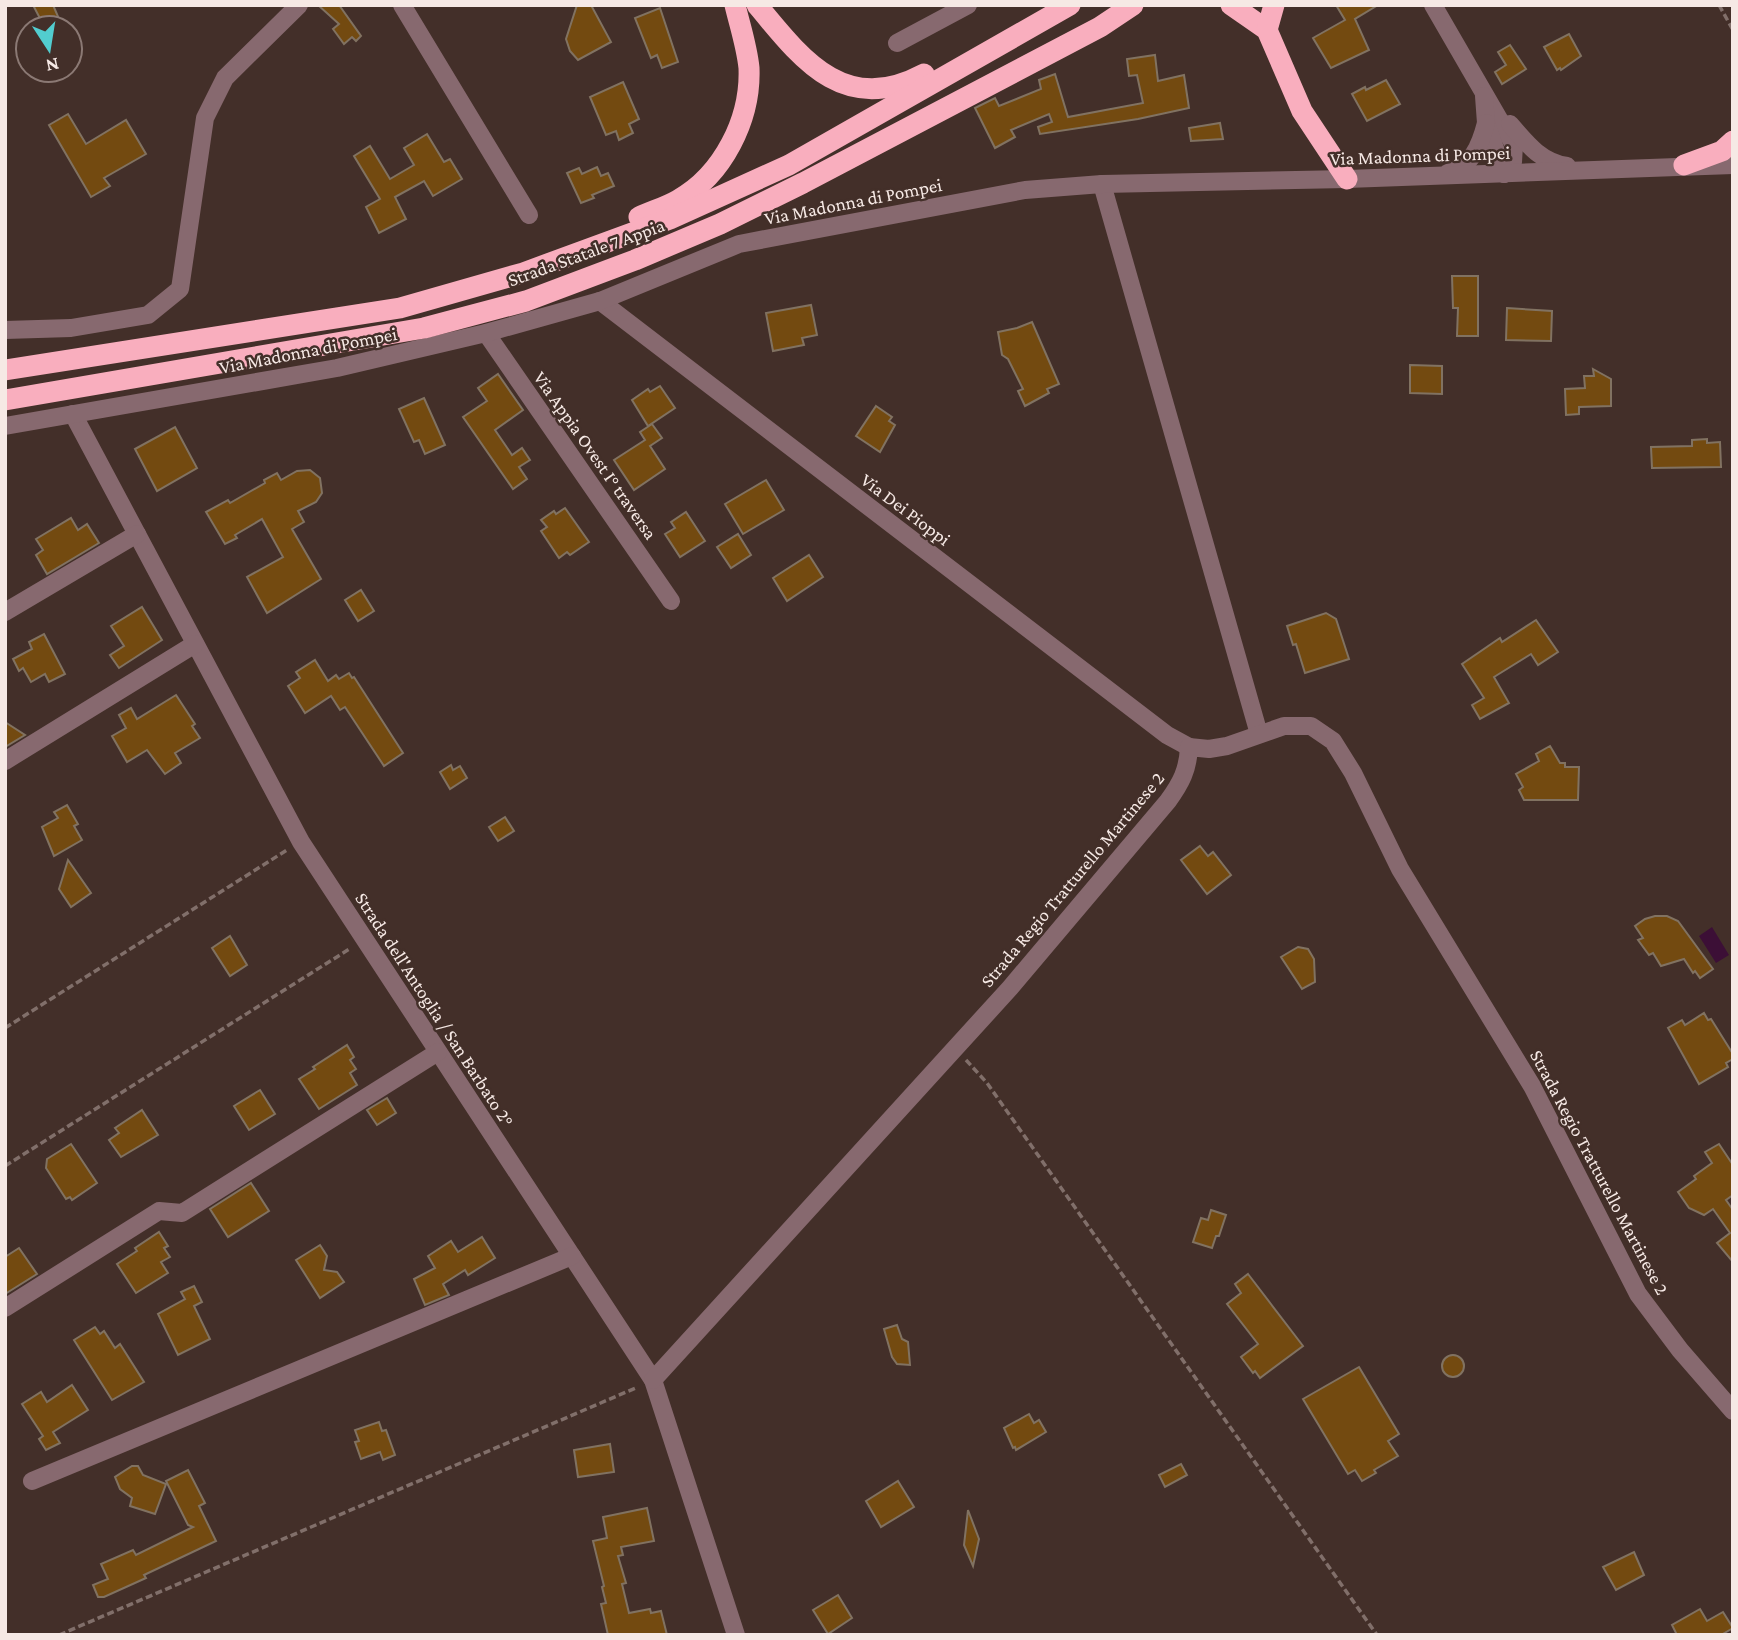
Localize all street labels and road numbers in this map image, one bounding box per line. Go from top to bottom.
street label: Via Madonna di Pompei [1330,142,1511,169]
street label: Via Madonna di Pompei [763,174,944,229]
street label: Strada Statale 7 Appia [505,214,668,291]
street label: Via Madonna di Pompei [218,323,399,378]
street label: Via Appia Ovest I° traversa [530,367,662,543]
street label: Via Dei Pioppi [857,469,954,550]
street label: Strada Regio Tratturello Martinese 2 [976,768,1168,991]
street label: Strada dell'Antoglia / San Barbato 2° [351,889,518,1130]
street label: Strada Regio Tratturello Martinese 2 [1526,1046,1673,1298]

